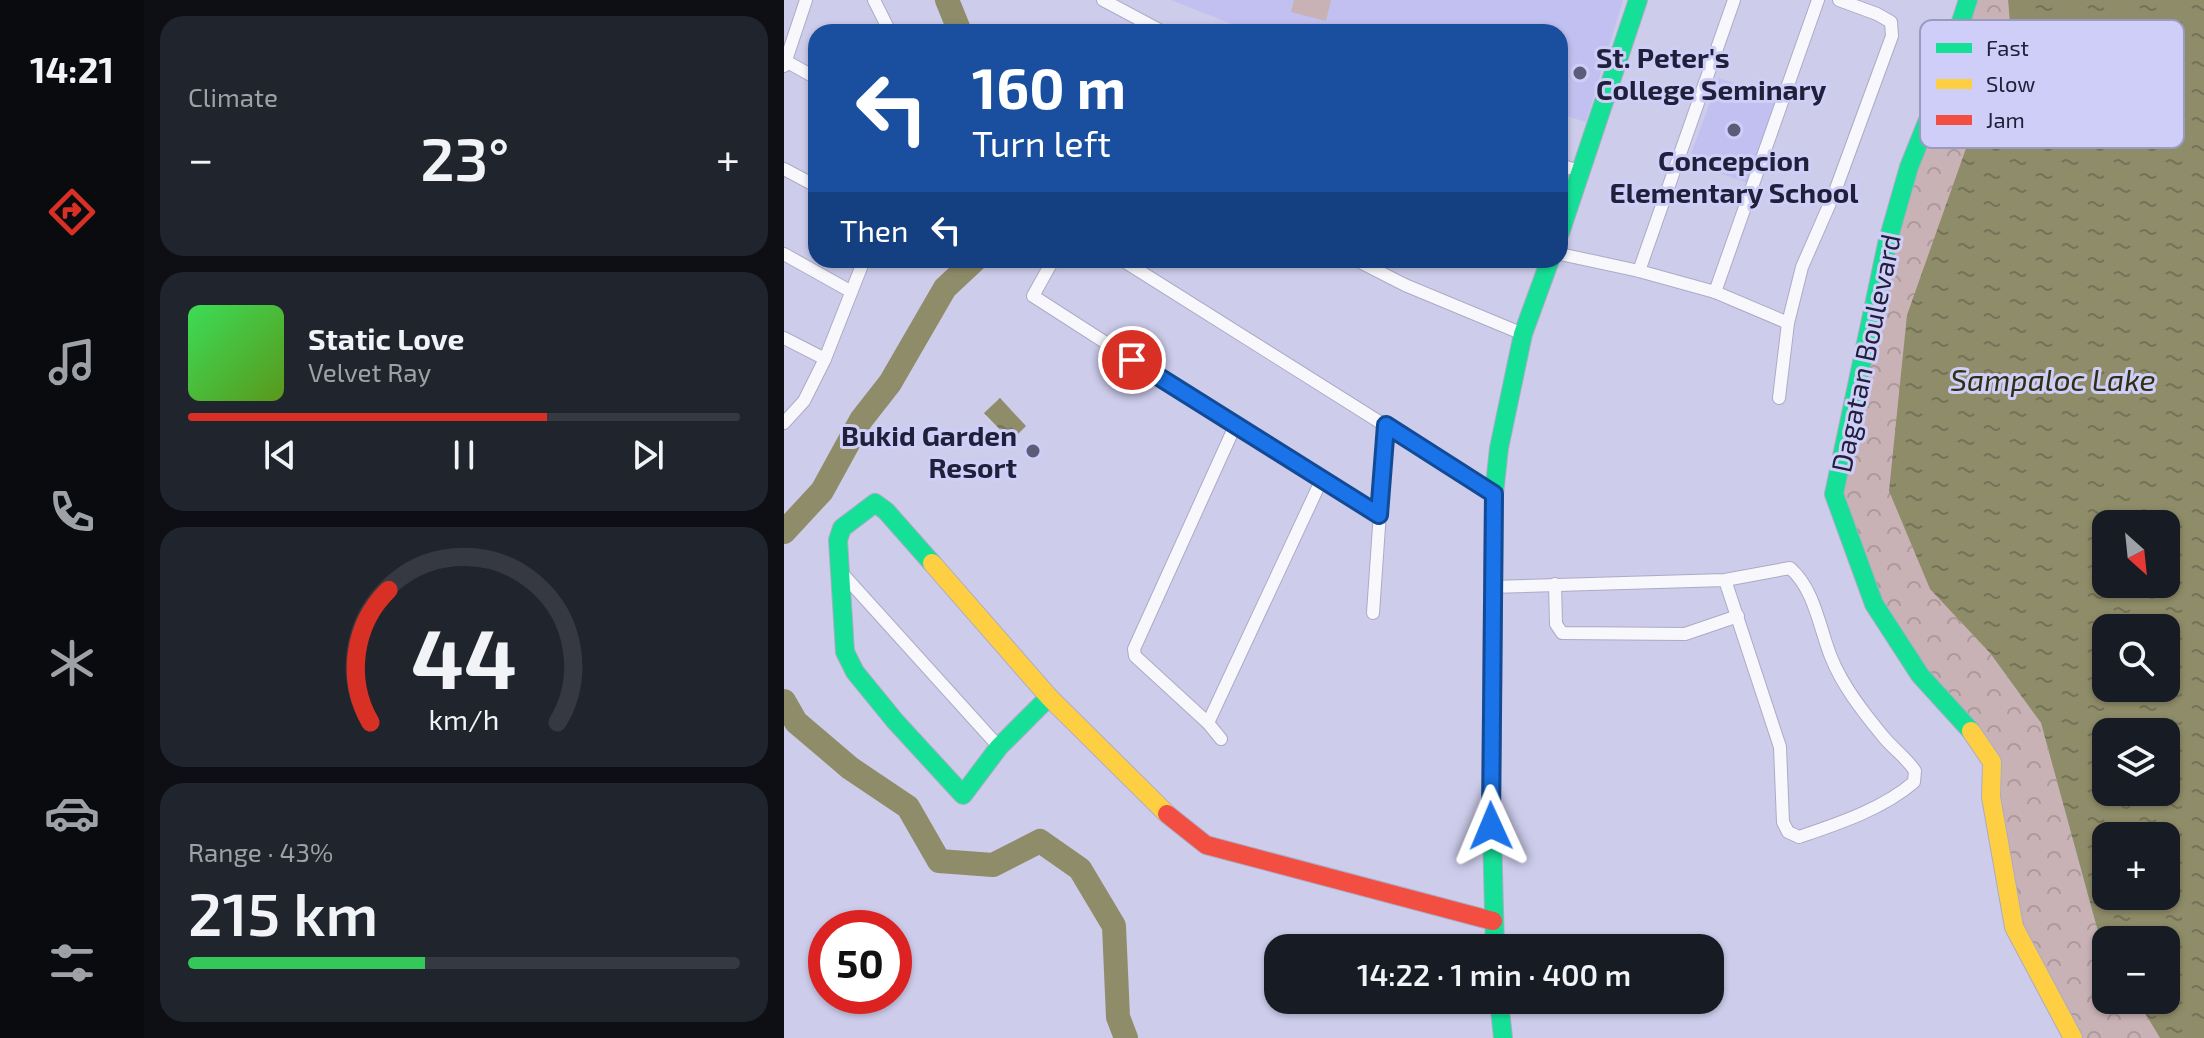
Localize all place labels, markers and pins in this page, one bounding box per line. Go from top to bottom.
place label: St. Peter's College Seminary [1596,40,1826,106]
marker: St. Peter's College Seminary [1571,64,1589,82]
marker: Concepcion Elementary School [1725,121,1743,139]
place label: Concepcion Elementary School [1610,143,1859,209]
pin [1098,326,1166,394]
place label: Bukid Garden Resort [841,418,1017,484]
marker: Bukid Garden Resort [1024,442,1042,460]

